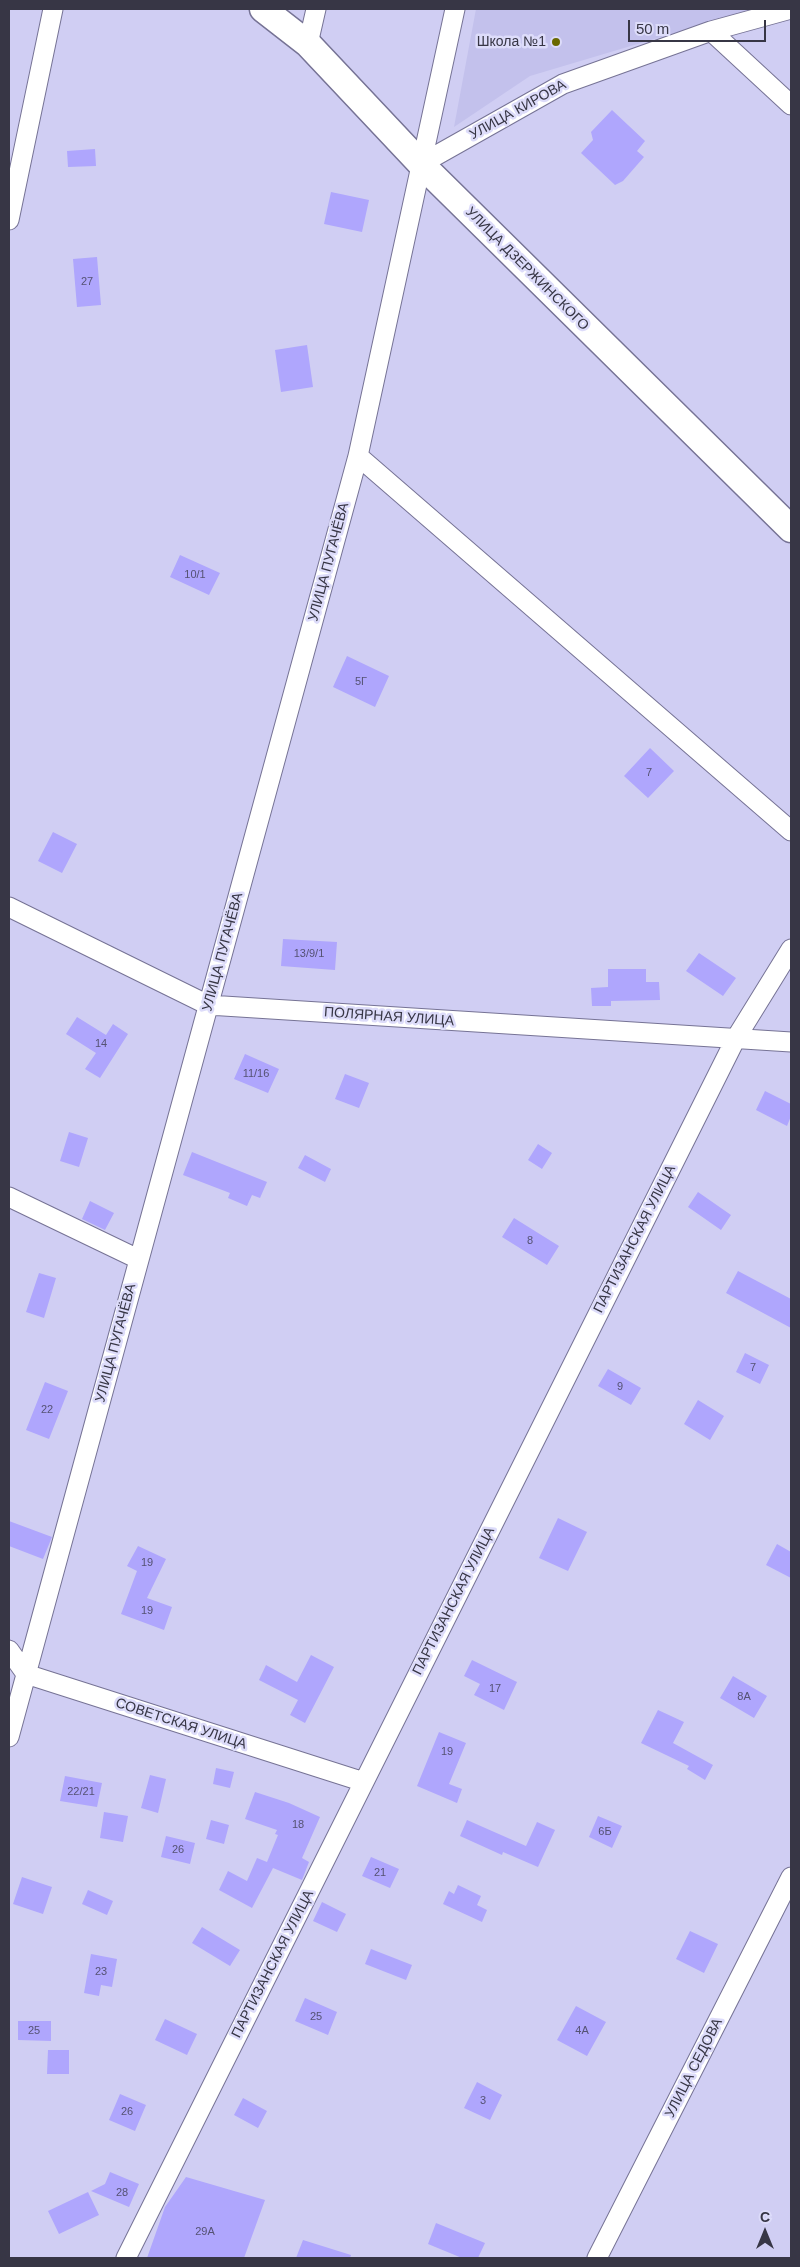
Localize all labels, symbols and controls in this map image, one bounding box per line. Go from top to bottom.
scale bar [630,10,768,42]
text: 50 m [636,20,669,37]
place label: Школа №1 [477,34,546,50]
marker: Школа №1 [550,36,562,48]
street label: УЛИЦА КИРОВА [467,77,569,143]
street label: УЛИЦА ДЗЕРЖИНСКОГО [462,204,592,334]
house number: 27 [81,275,93,289]
street label: УЛИЦА ПУГАЧЁВА [305,501,353,623]
house number: 10/1 [184,568,206,582]
house number: 5Г [355,675,367,689]
house number: 7 [646,766,652,780]
street label: УЛИЦА ПУГАЧЁВА [199,891,247,1013]
house number: 13/9/1 [294,947,324,961]
street label: ПОЛЯРНАЯ УЛИЦА [323,1004,455,1030]
house number: 14 [95,1037,107,1051]
house number: 11/16 [243,1067,269,1081]
street label: ПАРТИЗАНСКАЯ УЛИЦА [590,1162,680,1316]
house number: 8 [527,1234,533,1248]
street label: УЛИЦА ПУГАЧЁВА [92,1282,140,1404]
house number: 7 [750,1361,756,1375]
house number: 9 [617,1380,623,1394]
house number: 22 [41,1403,53,1417]
street label: ПАРТИЗАНСКАЯ УЛИЦА [409,1524,499,1678]
house number: 19 [141,1556,153,1570]
house number: 19 [141,1604,153,1618]
house number: 17 [489,1682,501,1696]
house number: 8А [737,1690,751,1704]
street label: СОВЕТСКАЯ УЛИЦА [113,1695,249,1753]
house number: 19 [441,1745,453,1759]
house number: 22/21 [67,1785,95,1799]
house number: 18 [292,1818,304,1832]
house number: 6Б [598,1825,612,1839]
house number: 26 [172,1843,184,1857]
house number: 21 [374,1866,386,1880]
street label: ПАРТИЗАНСКАЯ УЛИЦА [228,1887,318,2041]
house number: 23 [95,1965,107,1979]
house number: 25 [310,2010,322,2024]
street label: УЛИЦА СЕДОВА [662,2015,726,2121]
house number: 25 [28,2024,40,2038]
house number: 4А [575,2024,589,2038]
house number: 3 [480,2094,486,2108]
house number: 26 [121,2105,133,2119]
house number: 28 [116,2186,128,2200]
north arrow [740,2207,790,2257]
text: С [760,2209,770,2225]
house number: 29А [195,2225,215,2239]

